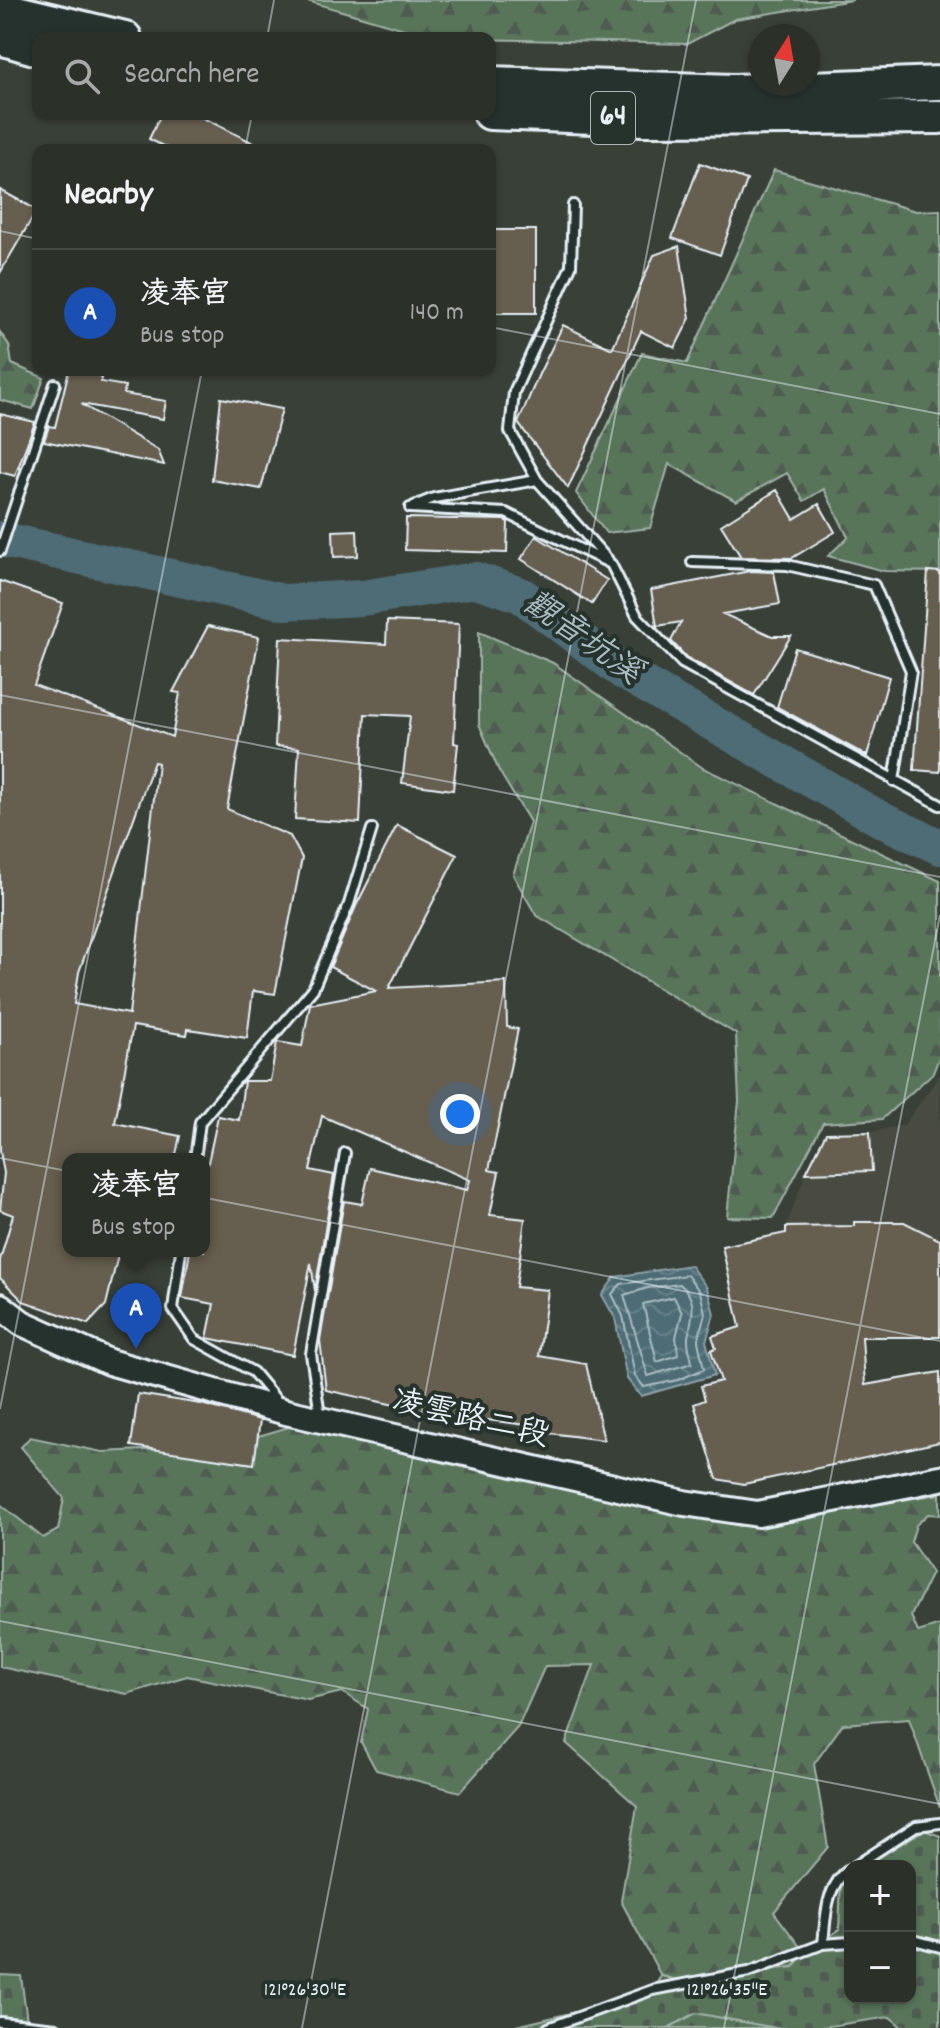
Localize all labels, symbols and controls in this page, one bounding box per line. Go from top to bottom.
north arrow [748,24,820,96]
search box [32,32,496,120]
icon: search [60,54,104,98]
text: Search here [124,55,260,98]
road number: 64 [591,92,635,144]
text: Nearby [64,172,153,221]
text: 凌奉宮 [140,275,230,318]
text: A [83,295,97,332]
text: 140 m [410,295,464,332]
text: Bus stop [140,318,225,355]
water label: 觀音坑溪 [511,581,652,700]
your location [440,1094,480,1134]
popup [62,1153,210,1257]
text: 凌奉宮 [91,1167,181,1210]
text: Bus stop [91,1210,176,1247]
pin: A [110,1283,162,1349]
street label: 凌雲路二段 [387,1381,553,1461]
map controls [844,1860,916,2004]
button: + [844,1860,916,1932]
button: − [844,1932,916,2004]
text: 121°26'30"E [264,1977,346,2005]
text: 121°26'35"E [687,1977,767,2005]

